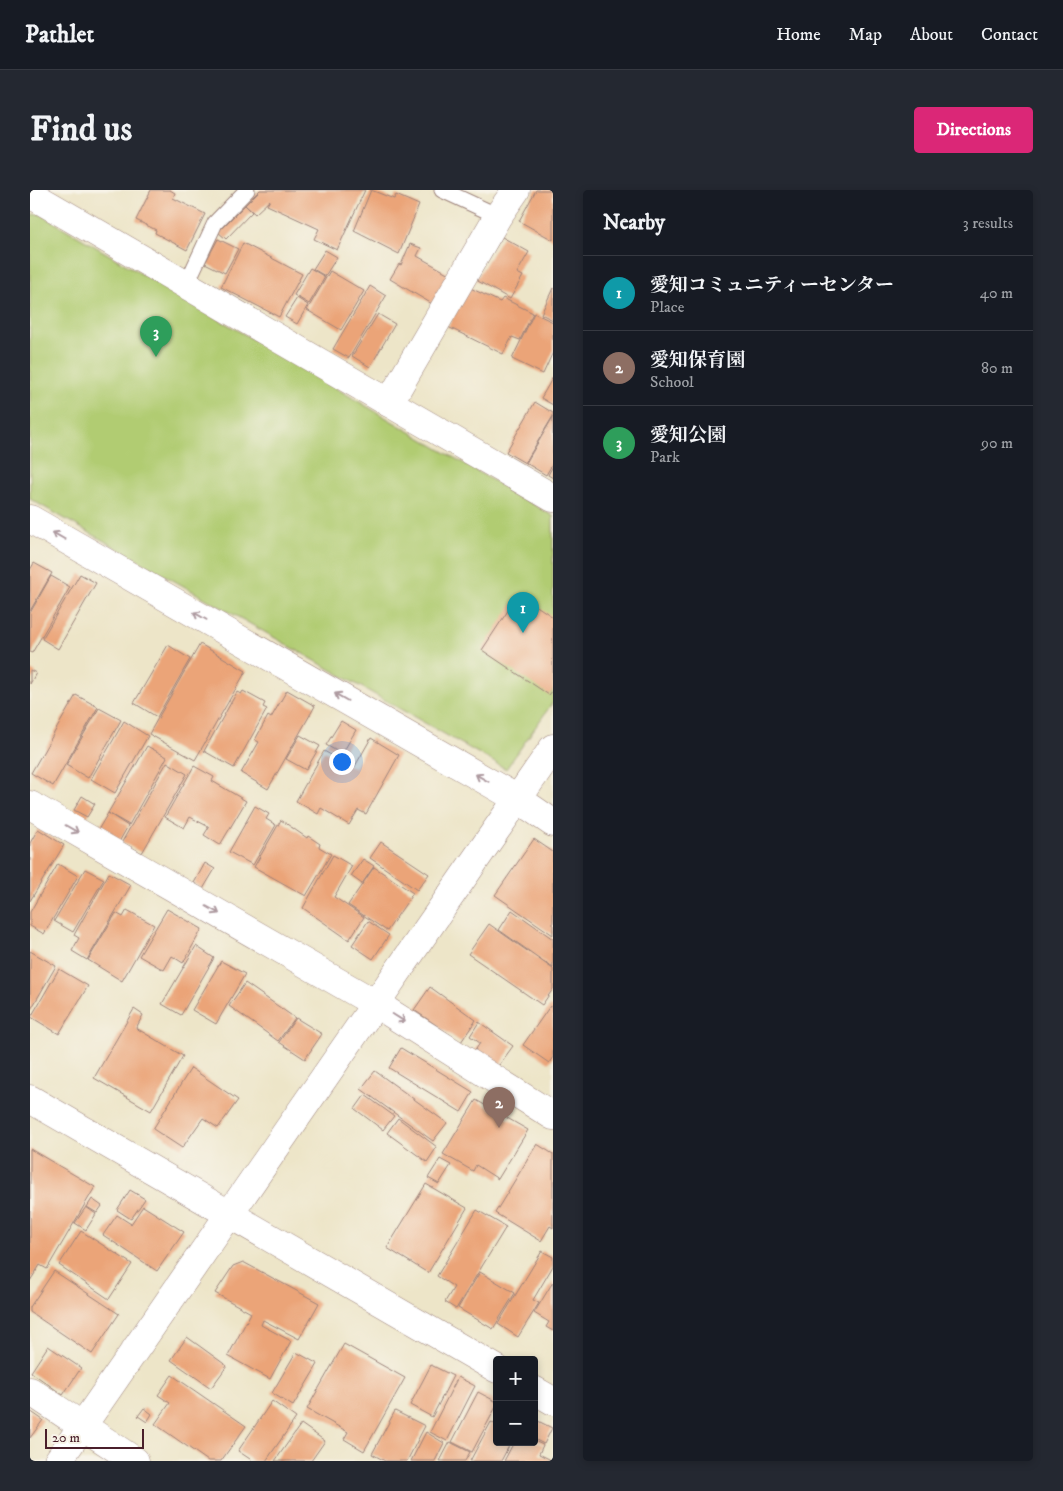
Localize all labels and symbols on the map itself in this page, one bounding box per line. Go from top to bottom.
pin: 3 [140,316,172,357]
one-way arrow [53,530,67,540]
pin: 1 [507,592,539,633]
one-way arrow [194,611,208,621]
one-way arrow [335,692,349,702]
your location [329,749,355,775]
one-way arrow [476,773,490,783]
one-way arrow [65,824,80,834]
one-way arrow [206,905,221,915]
one-way arrow [392,1013,406,1023]
pin: 2 [483,1087,515,1128]
scale bar [45,1426,144,1449]

